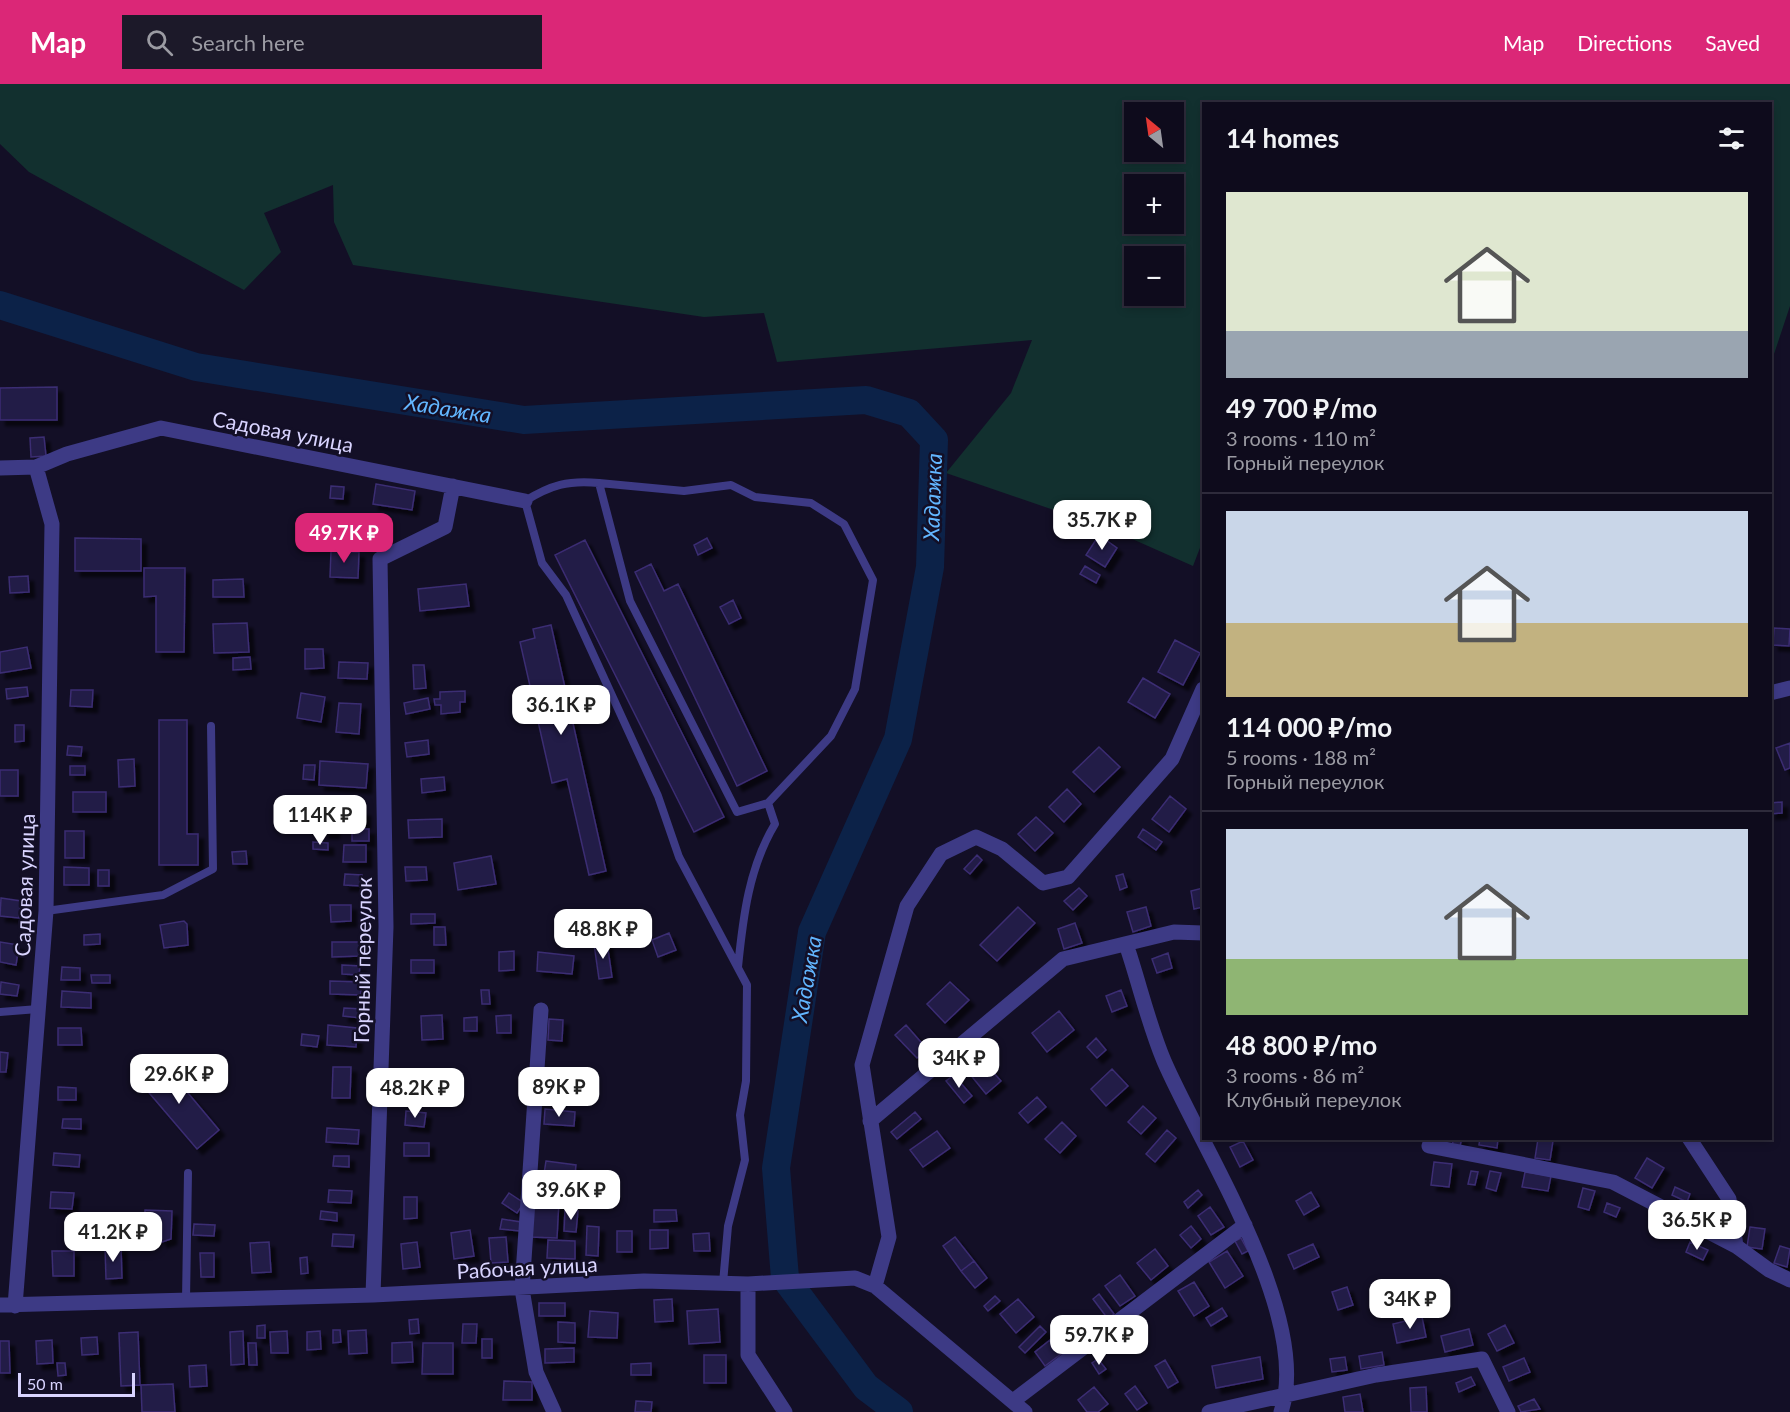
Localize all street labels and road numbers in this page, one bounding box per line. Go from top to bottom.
street label: Садовая улица [210,405,356,457]
street label: Садовая улица [9,813,39,957]
street label: Горный переулок [348,877,376,1043]
street label: Рабочая улица [456,1251,598,1283]

